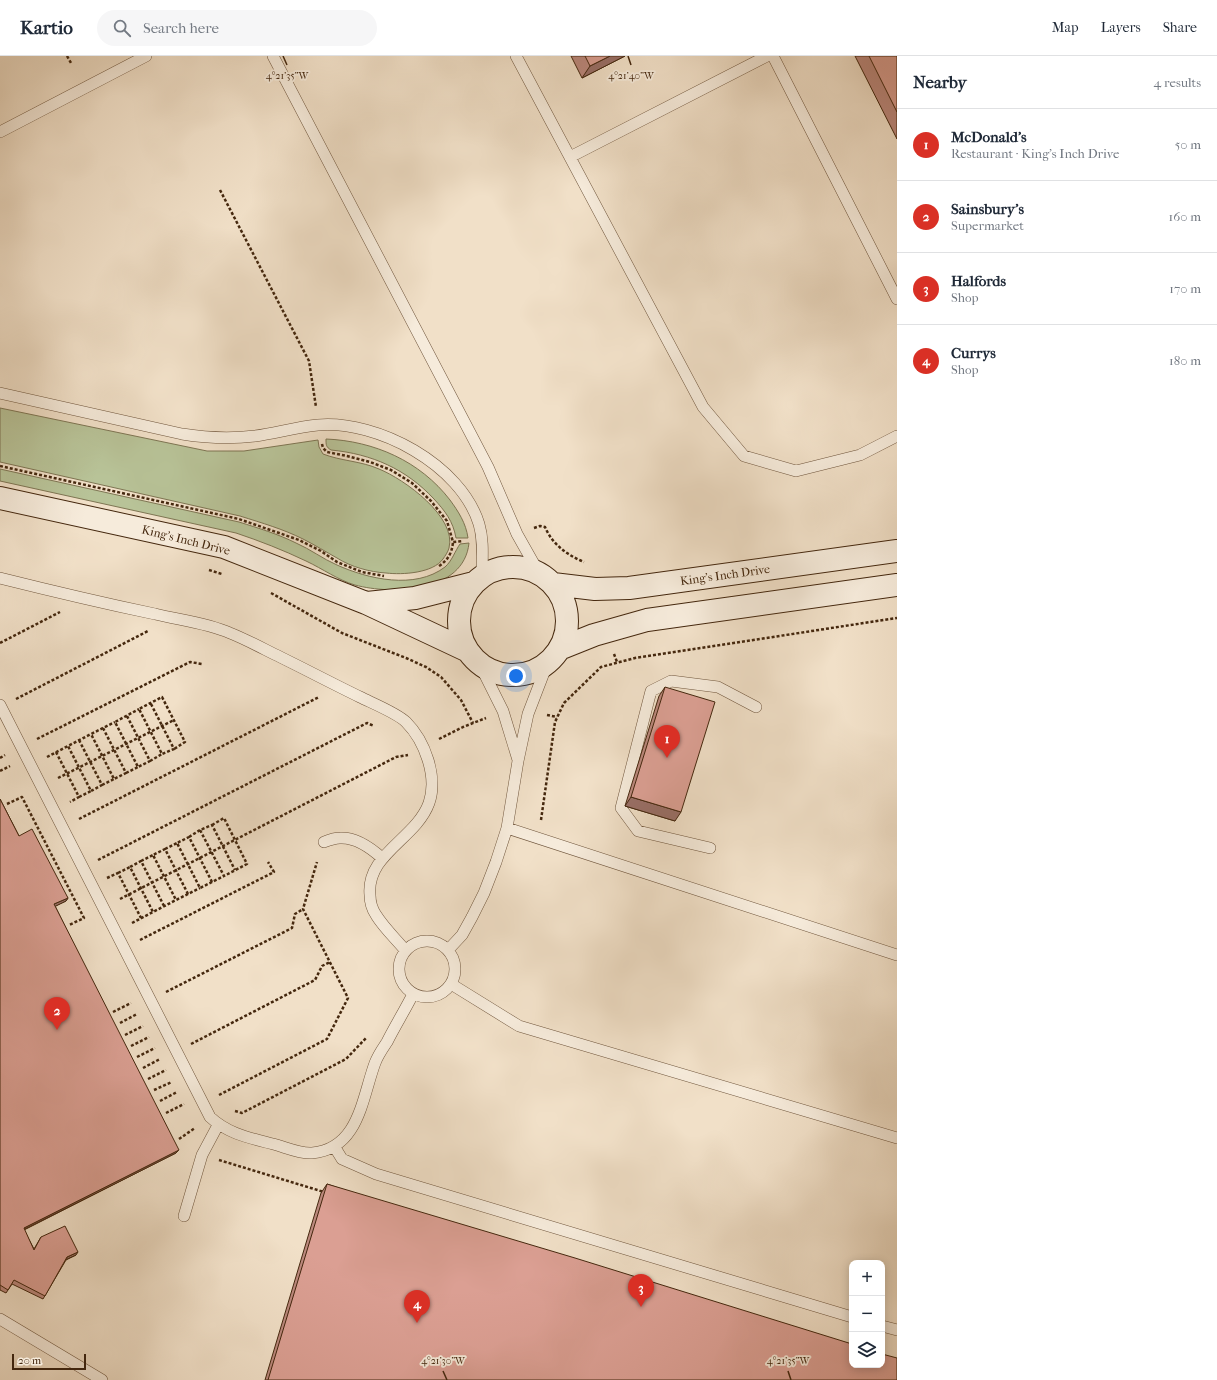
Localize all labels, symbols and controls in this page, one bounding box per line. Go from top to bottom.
search box [97,10,377,46]
text: Kartio [20,17,73,39]
icon: search [111,17,133,39]
text: Search here [143,19,219,37]
text: Map [1052,19,1079,36]
text: Layers [1101,19,1141,36]
text: Share [1163,19,1197,36]
text: 4°21'35"W [266,70,309,82]
text: 4°21'40"W [608,70,655,82]
text: Nearby [913,72,967,92]
text: 4 results [1154,75,1201,90]
text: McDonald's [951,128,1027,146]
text: 1 [924,137,928,152]
text: 50 m [1175,137,1201,152]
text: Restaurant · King's Inch Drive [951,146,1119,161]
text: Sainsbury's [951,200,1024,218]
text: 2 [923,209,929,224]
text: 160 m [1169,209,1201,224]
text: Supermarket [951,218,1024,233]
text: Halfords [951,272,1006,290]
text: 3 [923,281,929,296]
text: 170 m [1169,281,1201,296]
text: Shop [951,290,979,305]
text: Currys [951,344,996,362]
text: 4 [922,353,930,368]
text: 180 m [1169,353,1201,368]
text: Shop [951,362,979,377]
street label: King's Inch Drive [140,522,232,558]
street label: King's Inch Drive [679,562,771,588]
your location [506,666,526,686]
pin: 1 [654,725,680,758]
pin: 2 [44,997,70,1030]
map controls [849,1260,885,1368]
button: + [849,1260,885,1296]
pin: 3 [628,1274,654,1307]
pin: 4 [404,1290,430,1323]
button: − [849,1296,885,1332]
button: layers [849,1332,885,1368]
scale bar [12,1352,86,1371]
text: 20 m [18,1354,41,1367]
text: 4°21'30"W [421,1355,466,1367]
text: 4°21'35"W [767,1355,810,1367]

